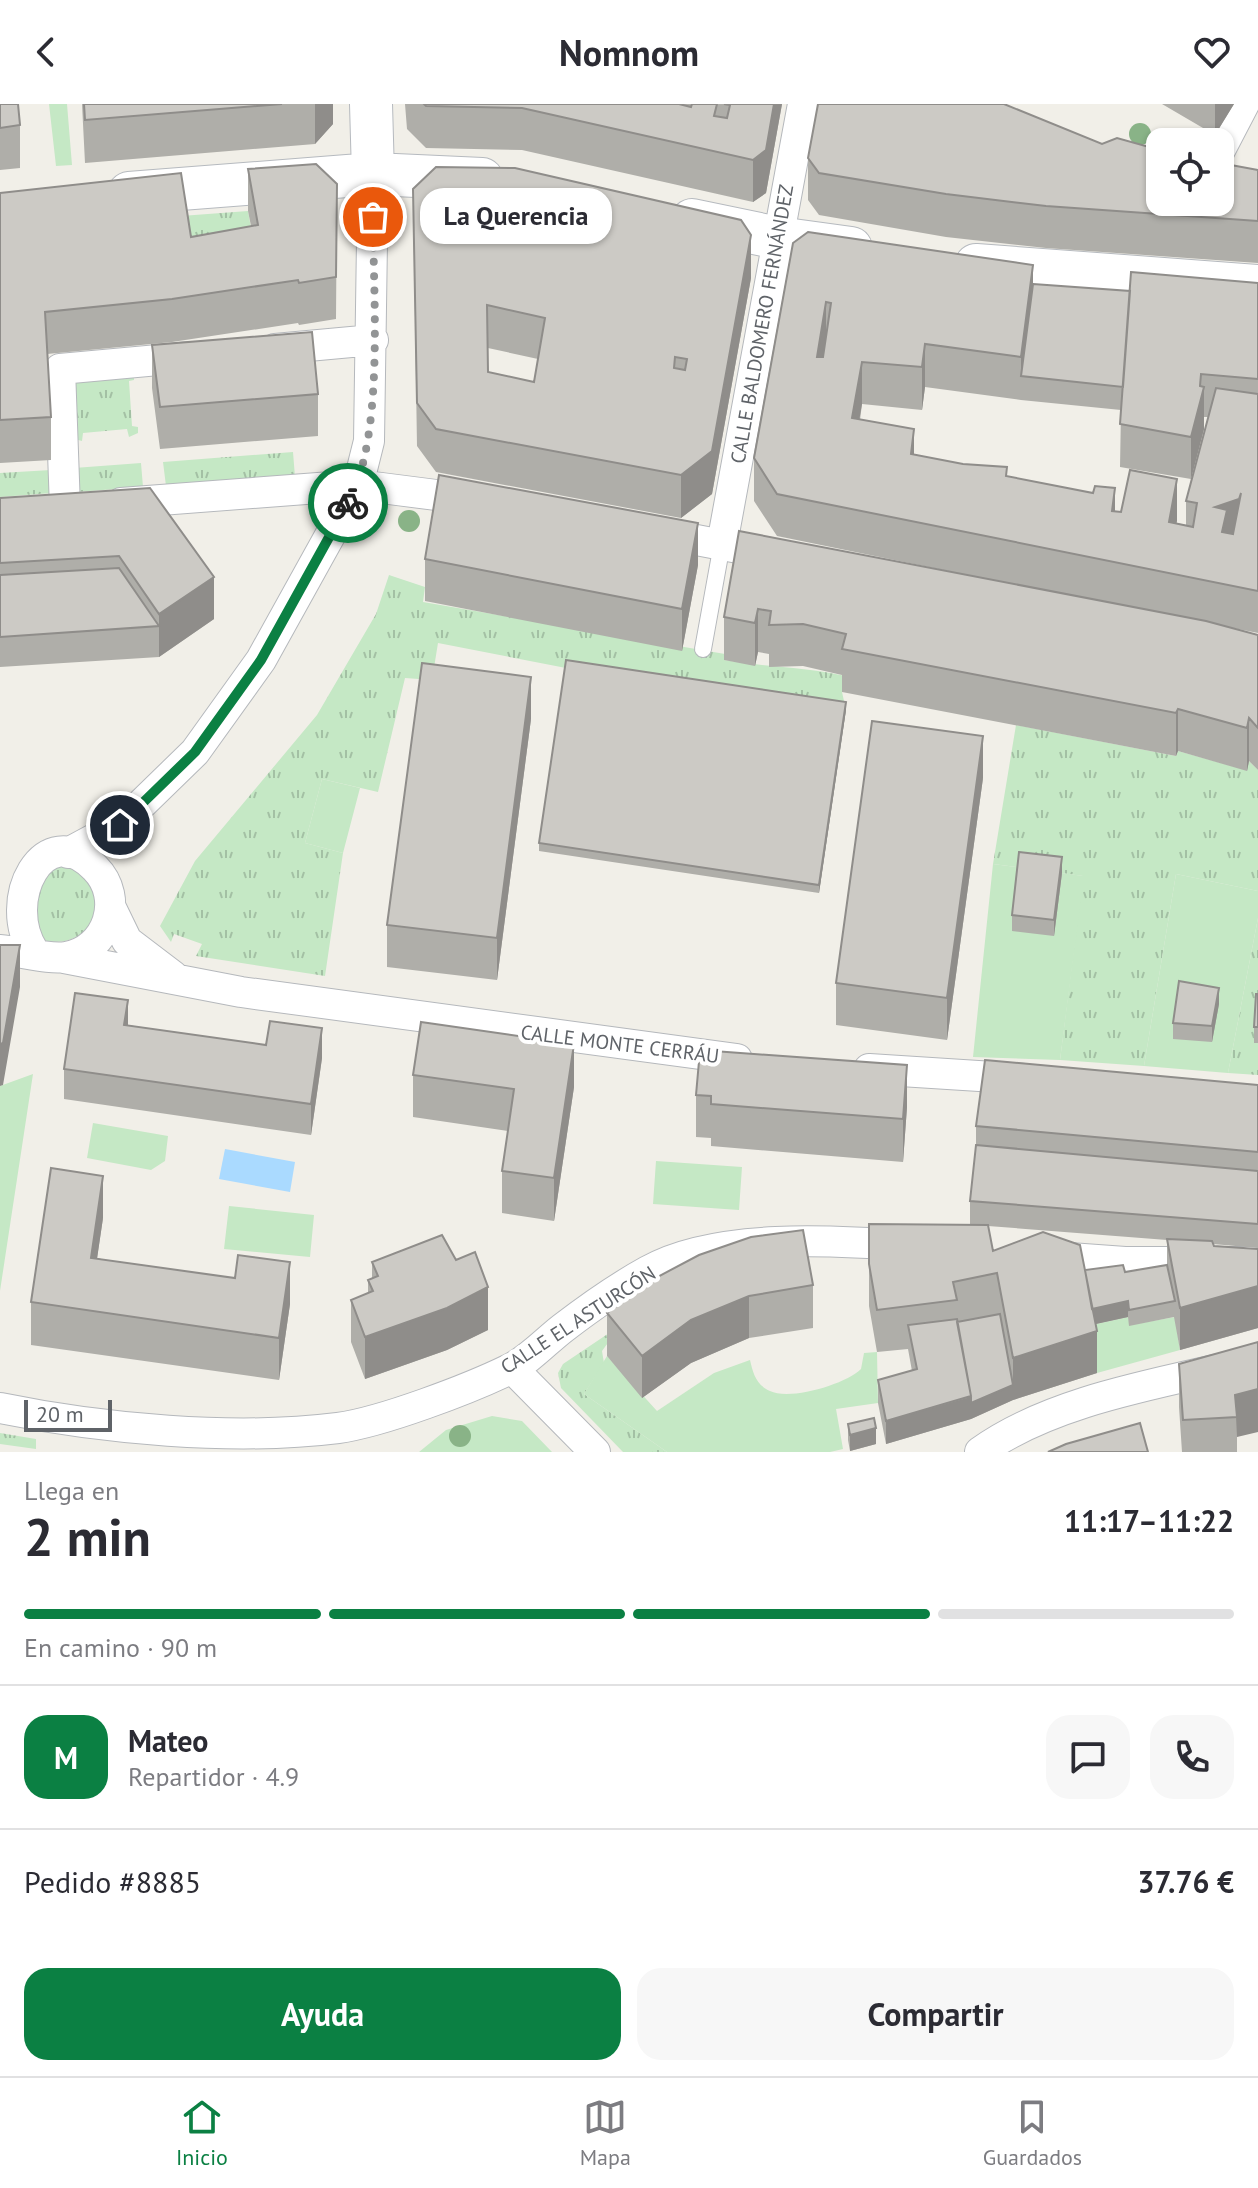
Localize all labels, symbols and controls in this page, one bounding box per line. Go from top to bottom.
text: Nomnom [559,29,699,76]
icon: back [24,30,68,74]
icon: heart [1190,30,1234,74]
map controls [1146,128,1234,216]
button: locate [1146,128,1234,216]
street label: CALLE BALDOMERO FERNÁNDEZ [725,182,799,465]
pin [339,183,407,251]
callout: La Querencia [421,189,613,245]
icon: bag [351,195,395,239]
text: La Querencia [444,199,588,232]
courier [308,463,388,543]
icon: bike [326,481,370,525]
pin [86,791,154,859]
icon: home [98,803,142,847]
street label: CALLE MONTE CERRÁU [519,1019,721,1069]
street label: CALLE EL ASTURCÓN [496,1260,660,1380]
scale bar [24,1396,112,1432]
text: 20 m [36,1400,84,1428]
text: Llega en [24,1474,119,1507]
text: 11:17–11:22 [1064,1501,1234,1540]
text: 2 min [24,1503,151,1570]
text: En camino · 90 m [24,1631,217,1664]
button: chat [1046,1715,1130,1799]
button: phone [1150,1715,1234,1799]
text: Mateo [128,1721,208,1760]
text: M [54,1738,78,1777]
text: Repartidor · 4.9 [128,1760,299,1793]
text: Pedido #8885 [24,1862,201,1901]
text: 37.76 € [1138,1862,1234,1901]
button: Ayuda [24,1968,621,2060]
button: Compartir [637,1968,1234,2060]
tab: Inicio [176,2095,228,2171]
tab: Mapa [580,2095,631,2171]
tab: Guardados [983,2095,1082,2171]

